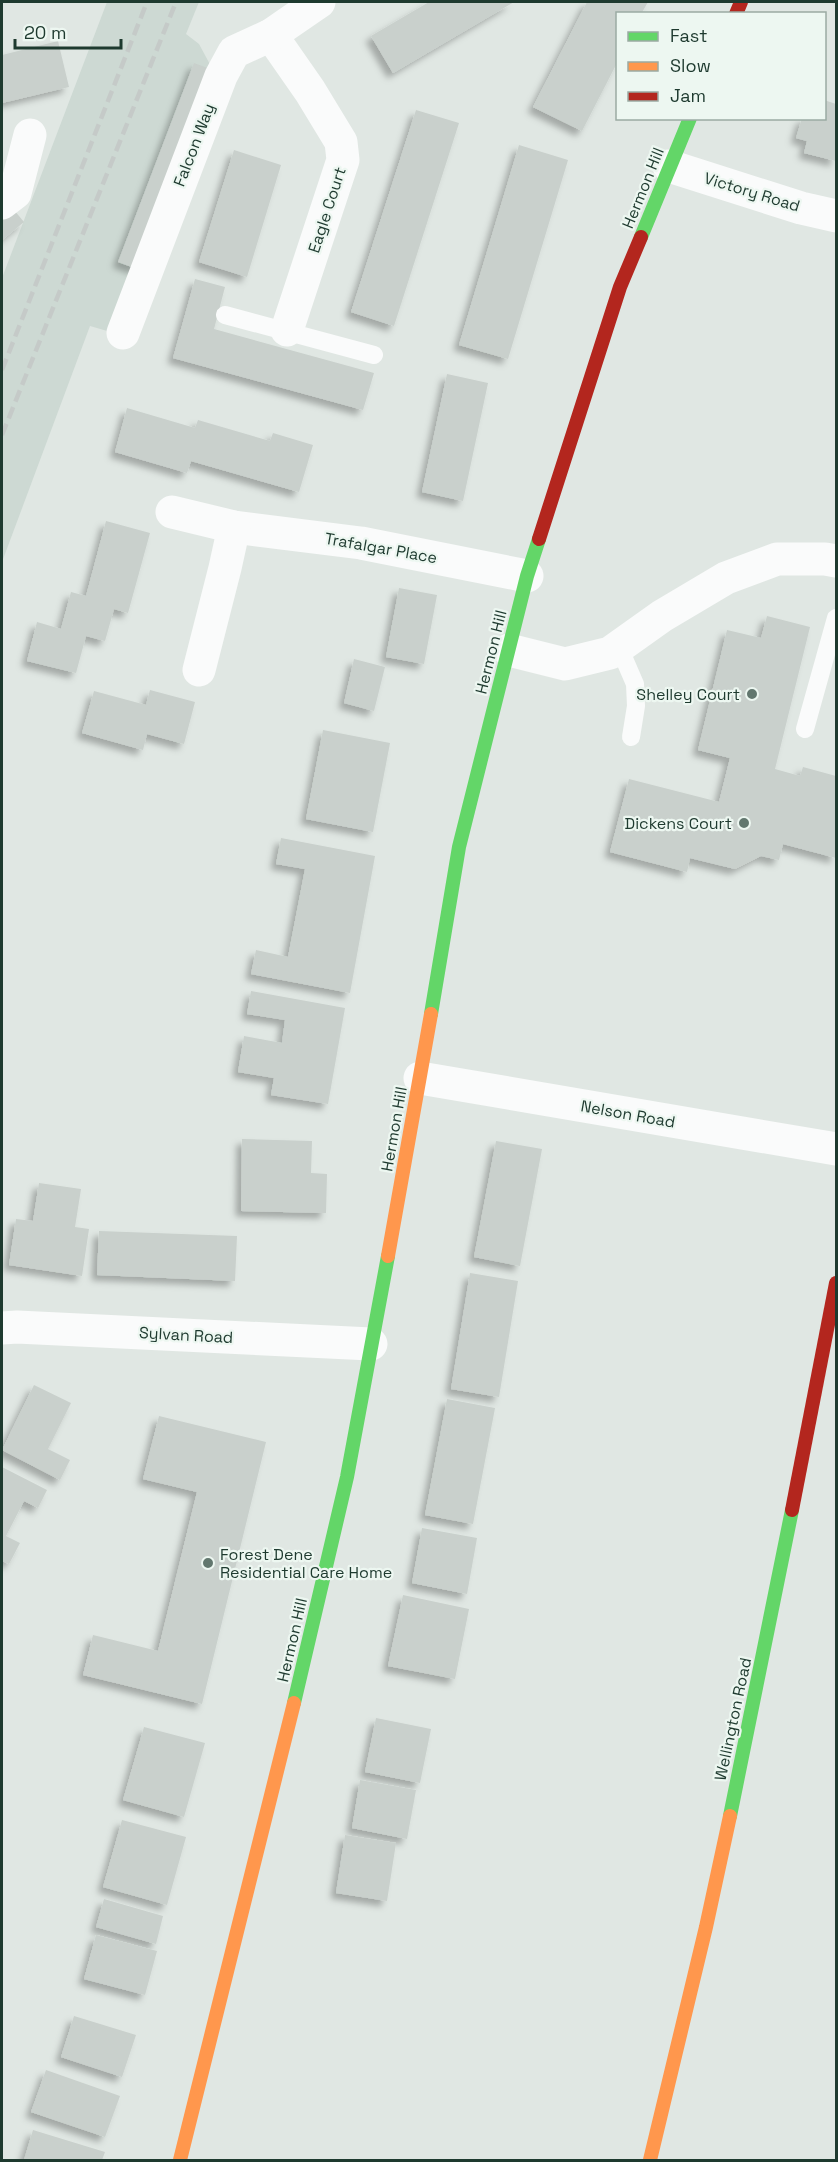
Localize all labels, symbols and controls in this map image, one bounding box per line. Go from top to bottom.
scale bar [15,12,122,50]
legend [616,12,826,120]
text: 20 m [24,21,67,44]
text: Fast [670,24,707,47]
text: Slow [670,54,711,77]
text: Jam [670,84,706,107]
street label: Falcon Way [169,100,219,190]
street label: Hermon Hill [617,144,669,232]
street label: Eagle Court [303,164,351,256]
street label: Victory Road [701,167,803,217]
street label: Trafalgar Place [323,528,439,568]
street label: Hermon Hill [470,608,512,696]
place label: Shelley Court [636,684,740,705]
marker: Shelley Court [745,687,759,701]
place label: Dickens Court [625,813,732,834]
marker: Dickens Court [737,816,751,830]
street label: Hermon Hill [376,1085,412,1173]
street label: Nelson Road [579,1095,677,1133]
street label: Sylvan Road [138,1322,234,1348]
place label: Forest Dene Residential Care Home [220,1544,392,1583]
marker: Forest Dene Residential Care Home [201,1556,215,1570]
street label: Hermon Hill [272,1596,312,1684]
street label: Wellington Road [710,1656,756,1782]

